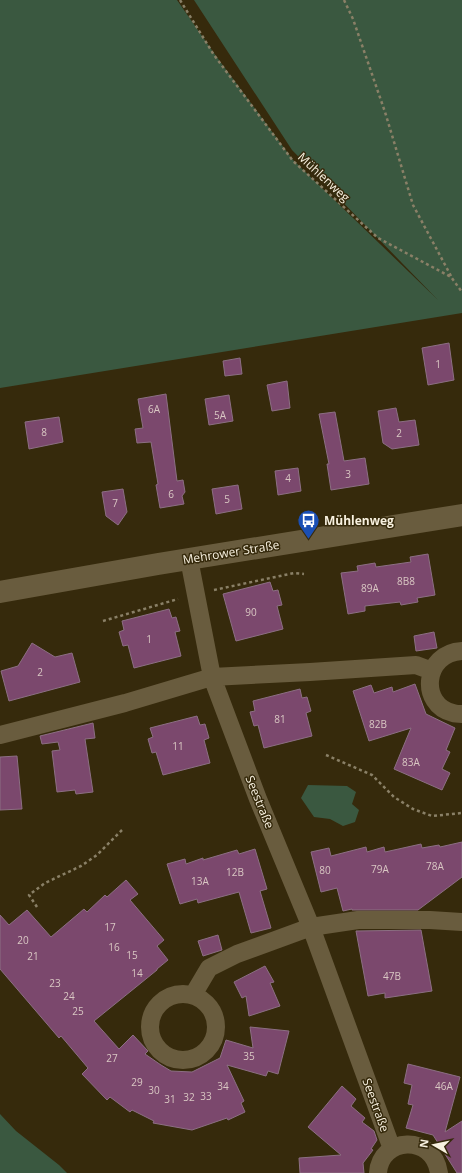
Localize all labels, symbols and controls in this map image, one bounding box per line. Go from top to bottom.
street label: Mühlenweg [294,149,354,206]
house number: 1 [435,357,441,371]
house number: 6A [148,402,161,416]
house number: 5A [214,408,227,422]
house number: 8 [41,425,47,439]
house number: 2 [396,426,402,440]
house number: 3 [345,467,351,481]
house number: 4 [285,471,291,485]
house number: 6 [168,487,174,501]
house number: 5 [224,492,230,506]
house number: 7 [112,496,118,510]
bus stop icon: Mühlenweg [296,507,322,540]
place label: Mühlenweg [324,512,394,529]
street label: Mehrower Straße [181,536,281,568]
house number: 8B8 [397,574,415,588]
house number: 89A [361,581,380,595]
house number: 90 [245,605,257,619]
house number: 1 [146,632,152,646]
house number: 2 [37,665,43,679]
house number: 81 [274,712,286,726]
house number: 82B [369,717,387,731]
house number: 11 [172,739,184,753]
house number: 83A [402,755,421,769]
street label: Seestraße [242,773,278,831]
house number: 78A [426,859,445,873]
house number: 79A [371,862,390,876]
house number: 80 [319,863,331,877]
house number: 12B [226,865,244,879]
house number: 13A [191,874,210,888]
house number: 17 [104,920,116,934]
house number: 20 [17,933,29,947]
house number: 16 [108,940,120,954]
house number: 15 [126,948,138,962]
house number: 21 [27,949,39,963]
house number: 14 [131,966,143,980]
house number: 47B [383,969,401,983]
house number: 23 [49,976,61,990]
house number: 24 [63,989,75,1003]
house number: 25 [72,1004,84,1018]
house number: 35 [243,1049,255,1063]
house number: 27 [106,1051,118,1065]
house number: 29 [131,1075,143,1089]
street label: Seestraße [358,1076,394,1134]
house number: 34 [217,1079,229,1093]
house number: 46A [435,1079,454,1093]
house number: 30 [148,1083,160,1097]
house number: 33 [200,1089,212,1103]
house number: 32 [183,1090,195,1104]
house number: 31 [164,1092,176,1106]
north arrow [414,1125,454,1165]
text: N [416,1138,432,1149]

